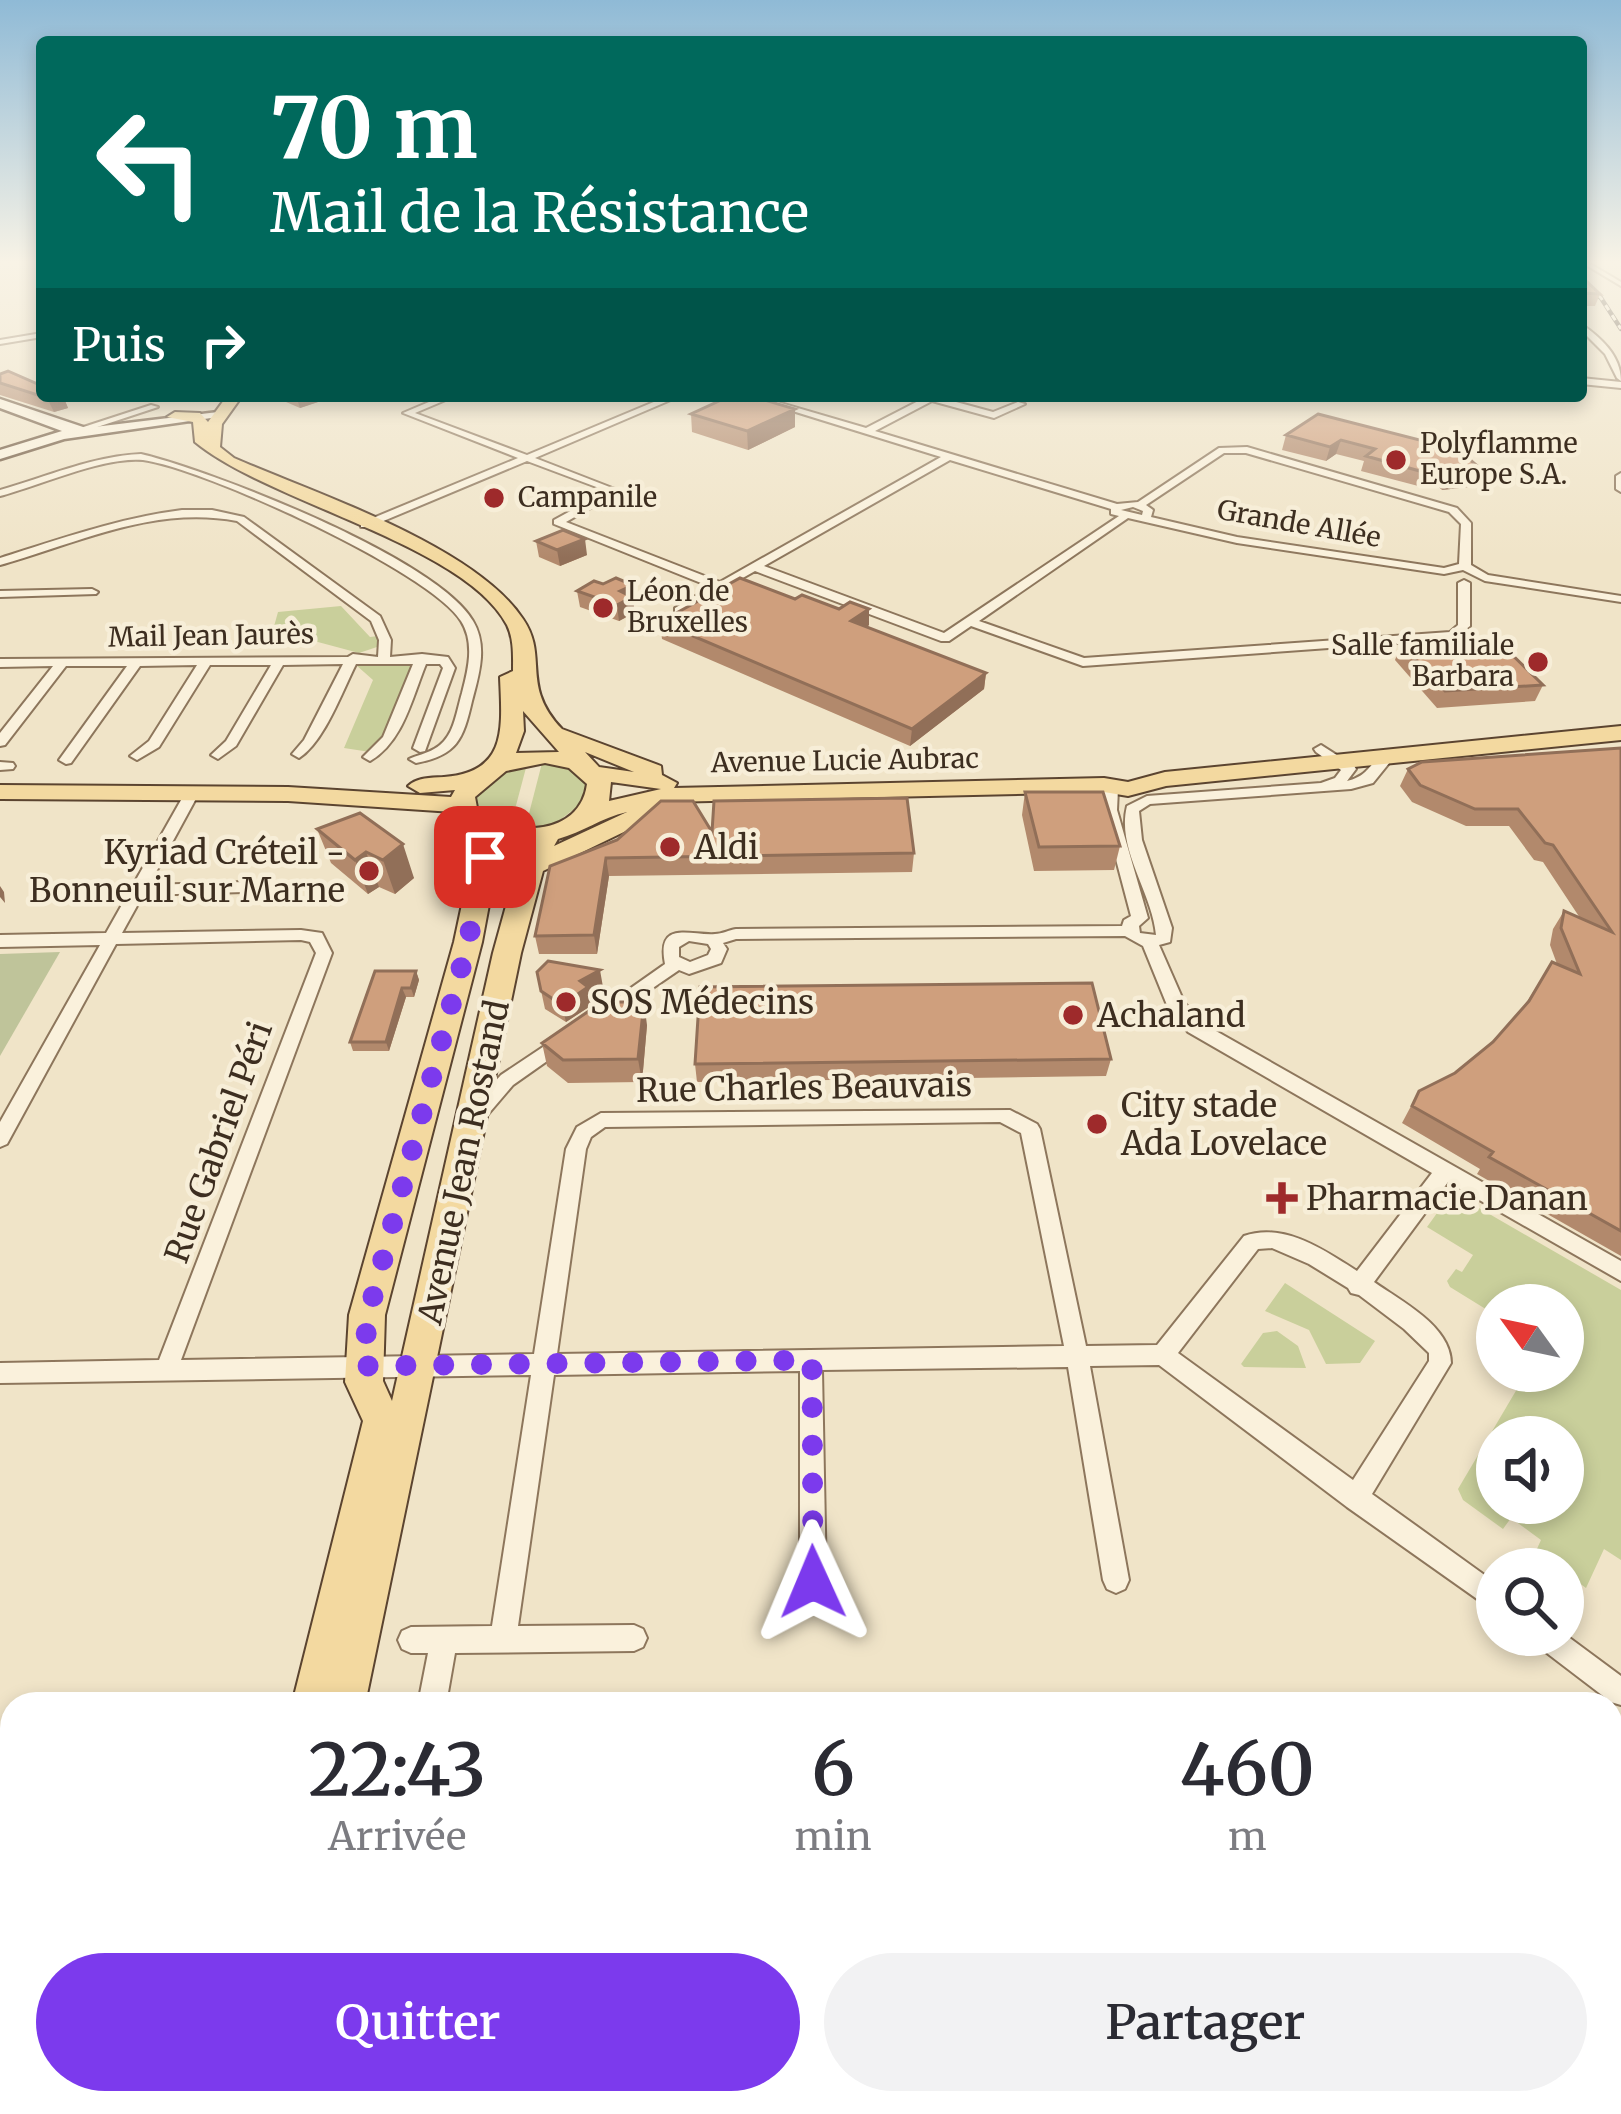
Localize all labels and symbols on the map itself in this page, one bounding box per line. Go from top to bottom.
place label: Polyflamme Europe S.A. [1420,426,1577,491]
marker: Polyflamme Europe S.A. [1383,447,1409,473]
place label: Campanile [518,480,657,514]
marker: Campanile [481,485,507,511]
street label: Grande Allée [1215,492,1383,554]
place label: Léon de Bruxelles [627,574,748,639]
marker: Léon de Bruxelles [590,595,616,621]
street label: Mail Jean Jaurès [108,616,314,654]
place label: Salle familiale Barbara [1331,628,1514,693]
marker: Salle familiale Barbara [1525,649,1551,675]
street label: Avenue Lucie Aubrac [710,741,979,779]
pin [434,806,536,908]
place label: Aldi [693,827,759,868]
place label: Kyriad Créteil - Bonneuil sur Marne [29,832,345,911]
marker: Aldi [657,834,683,860]
marker: Kyriad Créteil - Bonneuil sur Marne [356,858,382,884]
place label: SOS Médecins [590,982,814,1023]
marker: SOS Médecins [553,989,579,1015]
place label: Achaland [1096,995,1246,1036]
street label: Avenue Jean Rostand [409,996,518,1329]
marker: Achaland [1060,1002,1086,1028]
street label: Rue Gabriel Péri [156,1016,281,1268]
street label: Rue Charles Beauvais [636,1064,972,1111]
place label: City stade Ada Lovelace [1120,1085,1327,1164]
marker: City stade Ada Lovelace [1084,1111,1110,1137]
place label: Pharmacie Danan [1306,1178,1588,1219]
marker: Pharmacie Danan [1269,1185,1295,1211]
north arrow [1476,1284,1584,1392]
position arrow [750,1519,876,1645]

